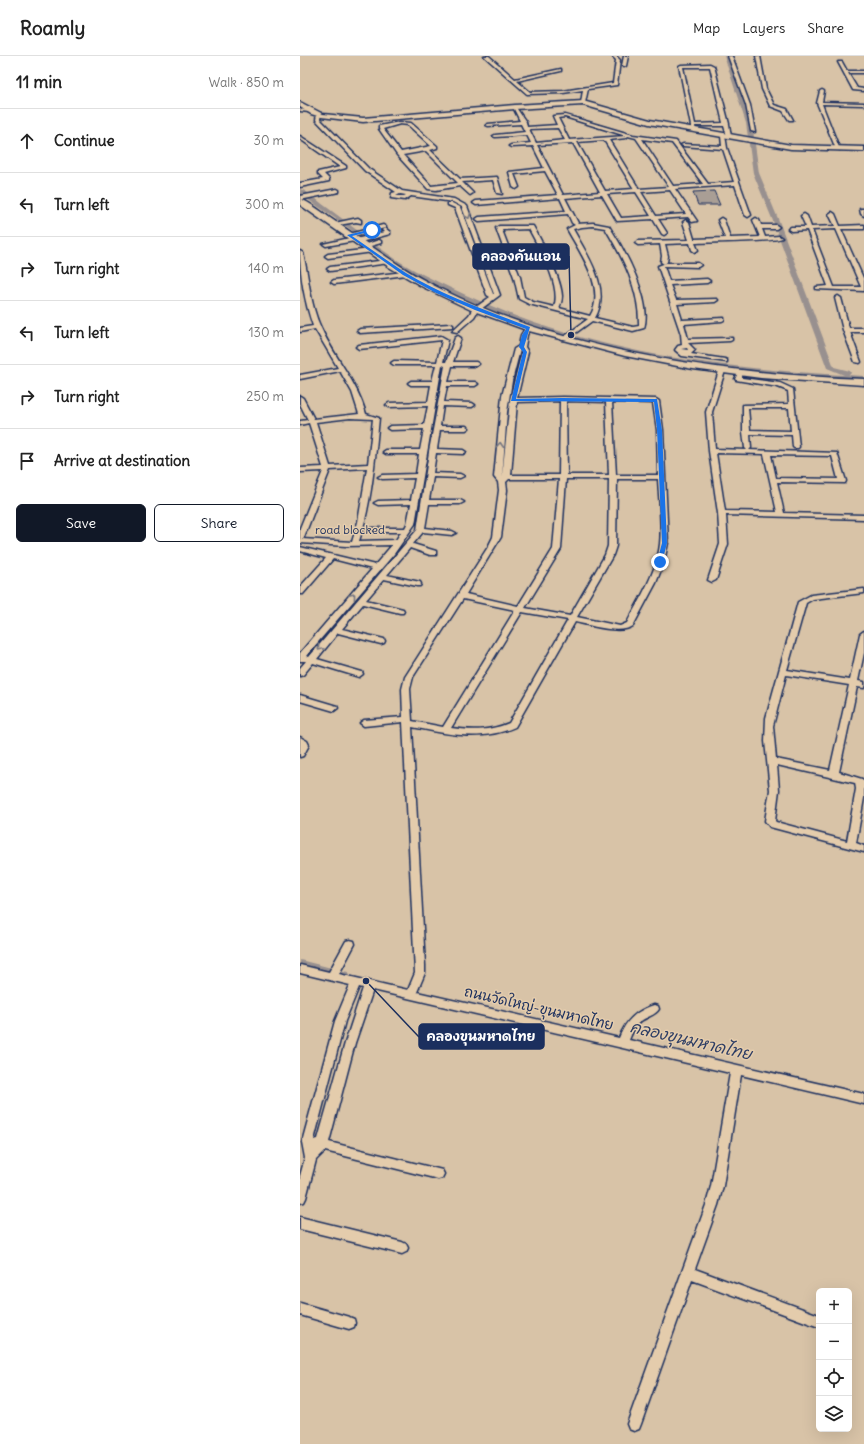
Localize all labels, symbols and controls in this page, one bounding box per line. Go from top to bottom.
text: Roamly [20,16,85,40]
text: Map [693,19,720,37]
text: Layers [742,19,785,37]
text: Share [807,19,844,37]
text: 11 min [16,71,62,93]
text: Walk · 850 m [209,74,284,91]
icon: ahead [16,130,38,152]
text: Continue [54,131,115,150]
text: 30 m [254,132,284,149]
icon: left [16,194,38,216]
text: Turn left [54,195,109,214]
text: 300 m [245,196,284,213]
one-way arrow [464,212,472,219]
route start [363,221,381,239]
callout: คลองคันแอน [473,244,569,269]
text: คลองคันแอน [481,248,561,265]
icon: right [16,258,38,280]
text: Turn right [54,259,119,278]
text: 140 m [248,260,284,277]
icon: left [16,322,38,344]
text: Turn left [54,323,109,342]
text: 130 m [248,324,284,341]
icon: right [16,386,38,408]
text: Turn right [54,387,119,406]
text: 250 m [246,388,284,405]
one-way arrow [496,442,505,448]
icon: arrive [16,450,38,472]
text: Arrive at destination [54,451,190,470]
button: Save [16,504,146,542]
button: Share [154,504,284,542]
street label: road blocked [315,522,385,537]
route end [651,553,669,571]
one-way arrow [349,594,356,601]
one-way arrow [318,643,325,651]
street label: ถนนวัดใหญ่-ขุนมหาดไทย [462,982,615,1035]
water label: คลองขุนมหาดไทย [628,1016,755,1067]
callout: คลองขุนมหาดไทย [419,1024,544,1049]
text: คลองขุนมหาดไทย [427,1028,536,1046]
map controls [816,1288,852,1432]
button: + [816,1288,852,1324]
button: − [816,1324,852,1360]
button: locate [816,1360,852,1396]
button: layers [816,1396,852,1432]

